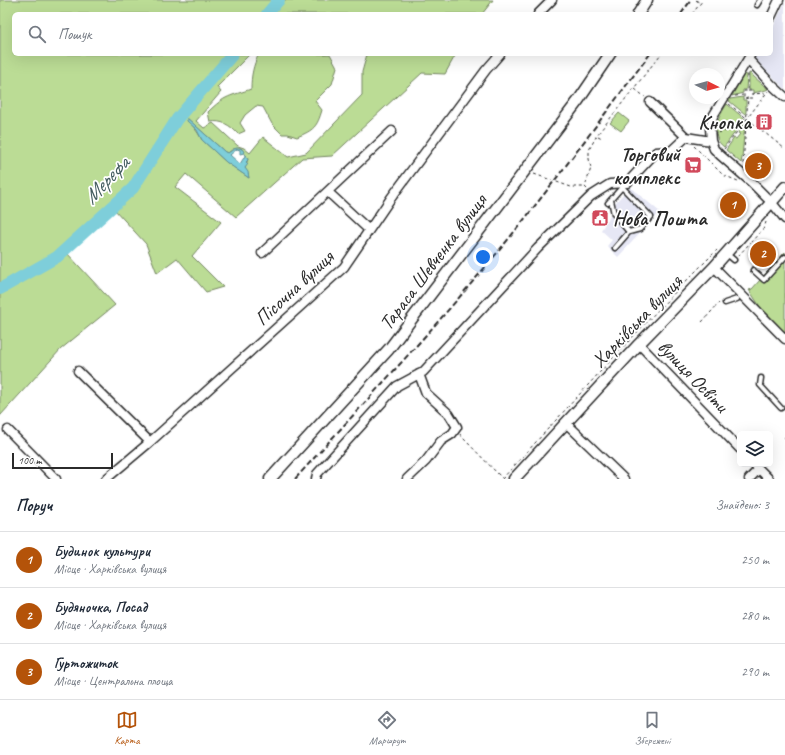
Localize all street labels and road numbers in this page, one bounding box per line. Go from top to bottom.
street label: Тараса Шевченка вулиця [374,187,494,335]
street label: Пісочна вулиця [249,244,340,331]
street label: Харківська вулиця [586,269,688,373]
street label: вулиця Освіти [652,334,735,419]

